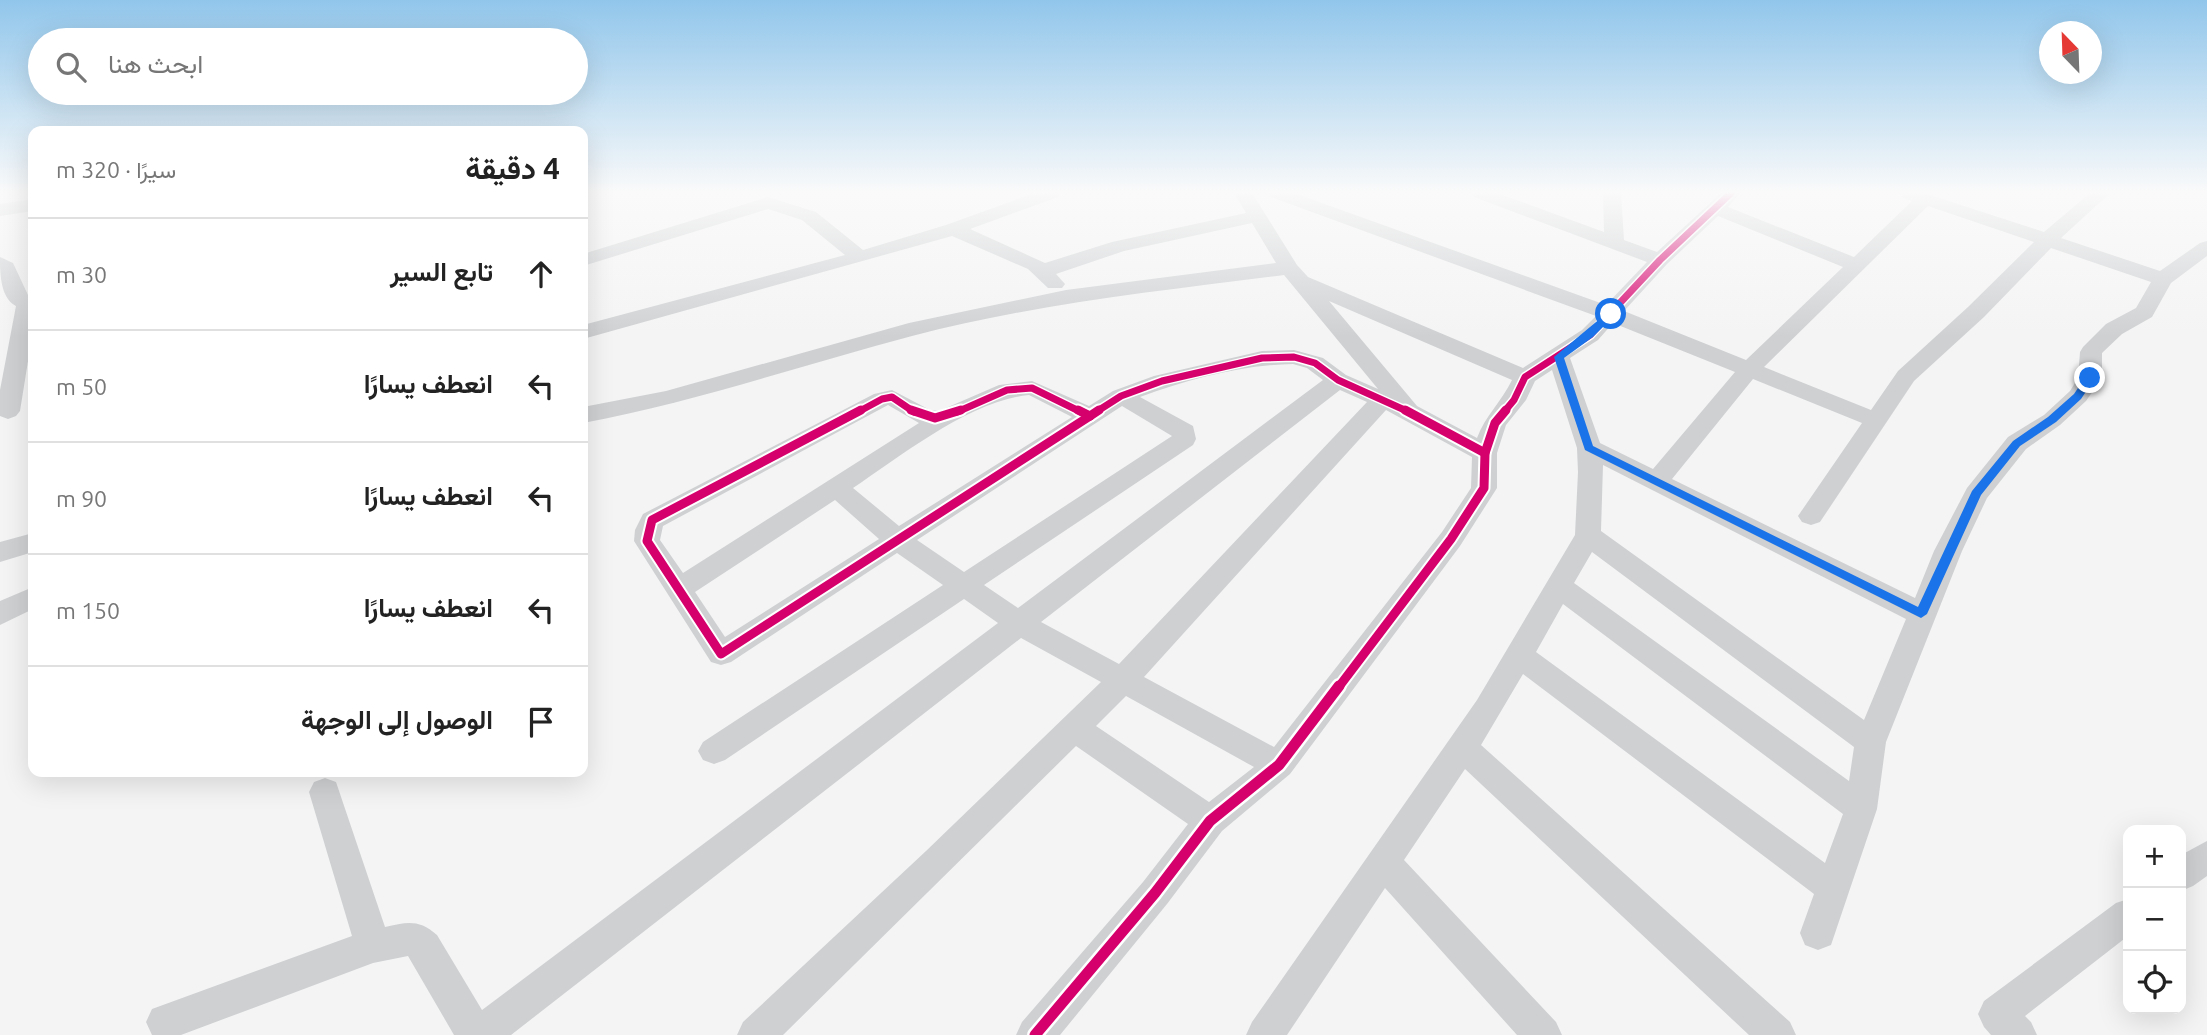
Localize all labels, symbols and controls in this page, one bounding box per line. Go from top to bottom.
north arrow [2039,21,2102,84]
search box [28,28,588,105]
icon: search [52,48,90,86]
text: ابحث هنا [108,49,203,78]
text: 4 دقيقة [465,151,560,185]
text: سيرًا · 320 m [56,157,176,182]
icon: ahead [522,255,560,293]
text: تابع السير [390,257,493,286]
text: 30 m [56,262,107,287]
route start [1595,298,1626,329]
route end [2074,362,2105,393]
icon: left [522,367,560,405]
text: انعطف يسارًا [364,369,493,398]
text: 50 m [56,374,107,399]
icon: left [522,479,560,517]
text: انعطف يسارًا [364,481,493,510]
text: 90 m [56,486,107,511]
icon: left [522,591,560,629]
text: انعطف يسارًا [364,593,493,622]
text: 150 m [56,598,120,623]
icon: arrive [522,703,560,741]
text: الوصول إلى الوجهة [301,705,493,734]
map controls [2123,825,2186,1014]
button: + [2123,825,2186,888]
button: − [2123,888,2186,951]
button: locate [2123,951,2186,1014]

